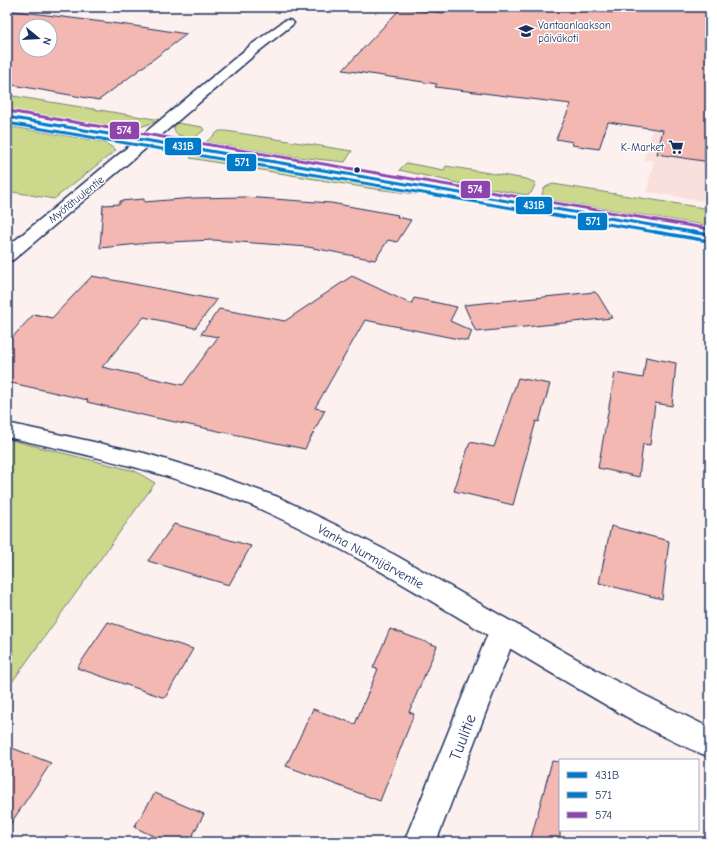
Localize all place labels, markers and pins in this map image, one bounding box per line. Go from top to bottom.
place label: Vantaanlaakson päiväkoti [538,19,611,45]
school or university icon: Vantaanlaakson päiväkoti [517,22,535,40]
supermarket icon: K-Market [667,138,685,156]
place label: K-Market [621,141,665,154]
unlabelled marker [352,165,362,175]

